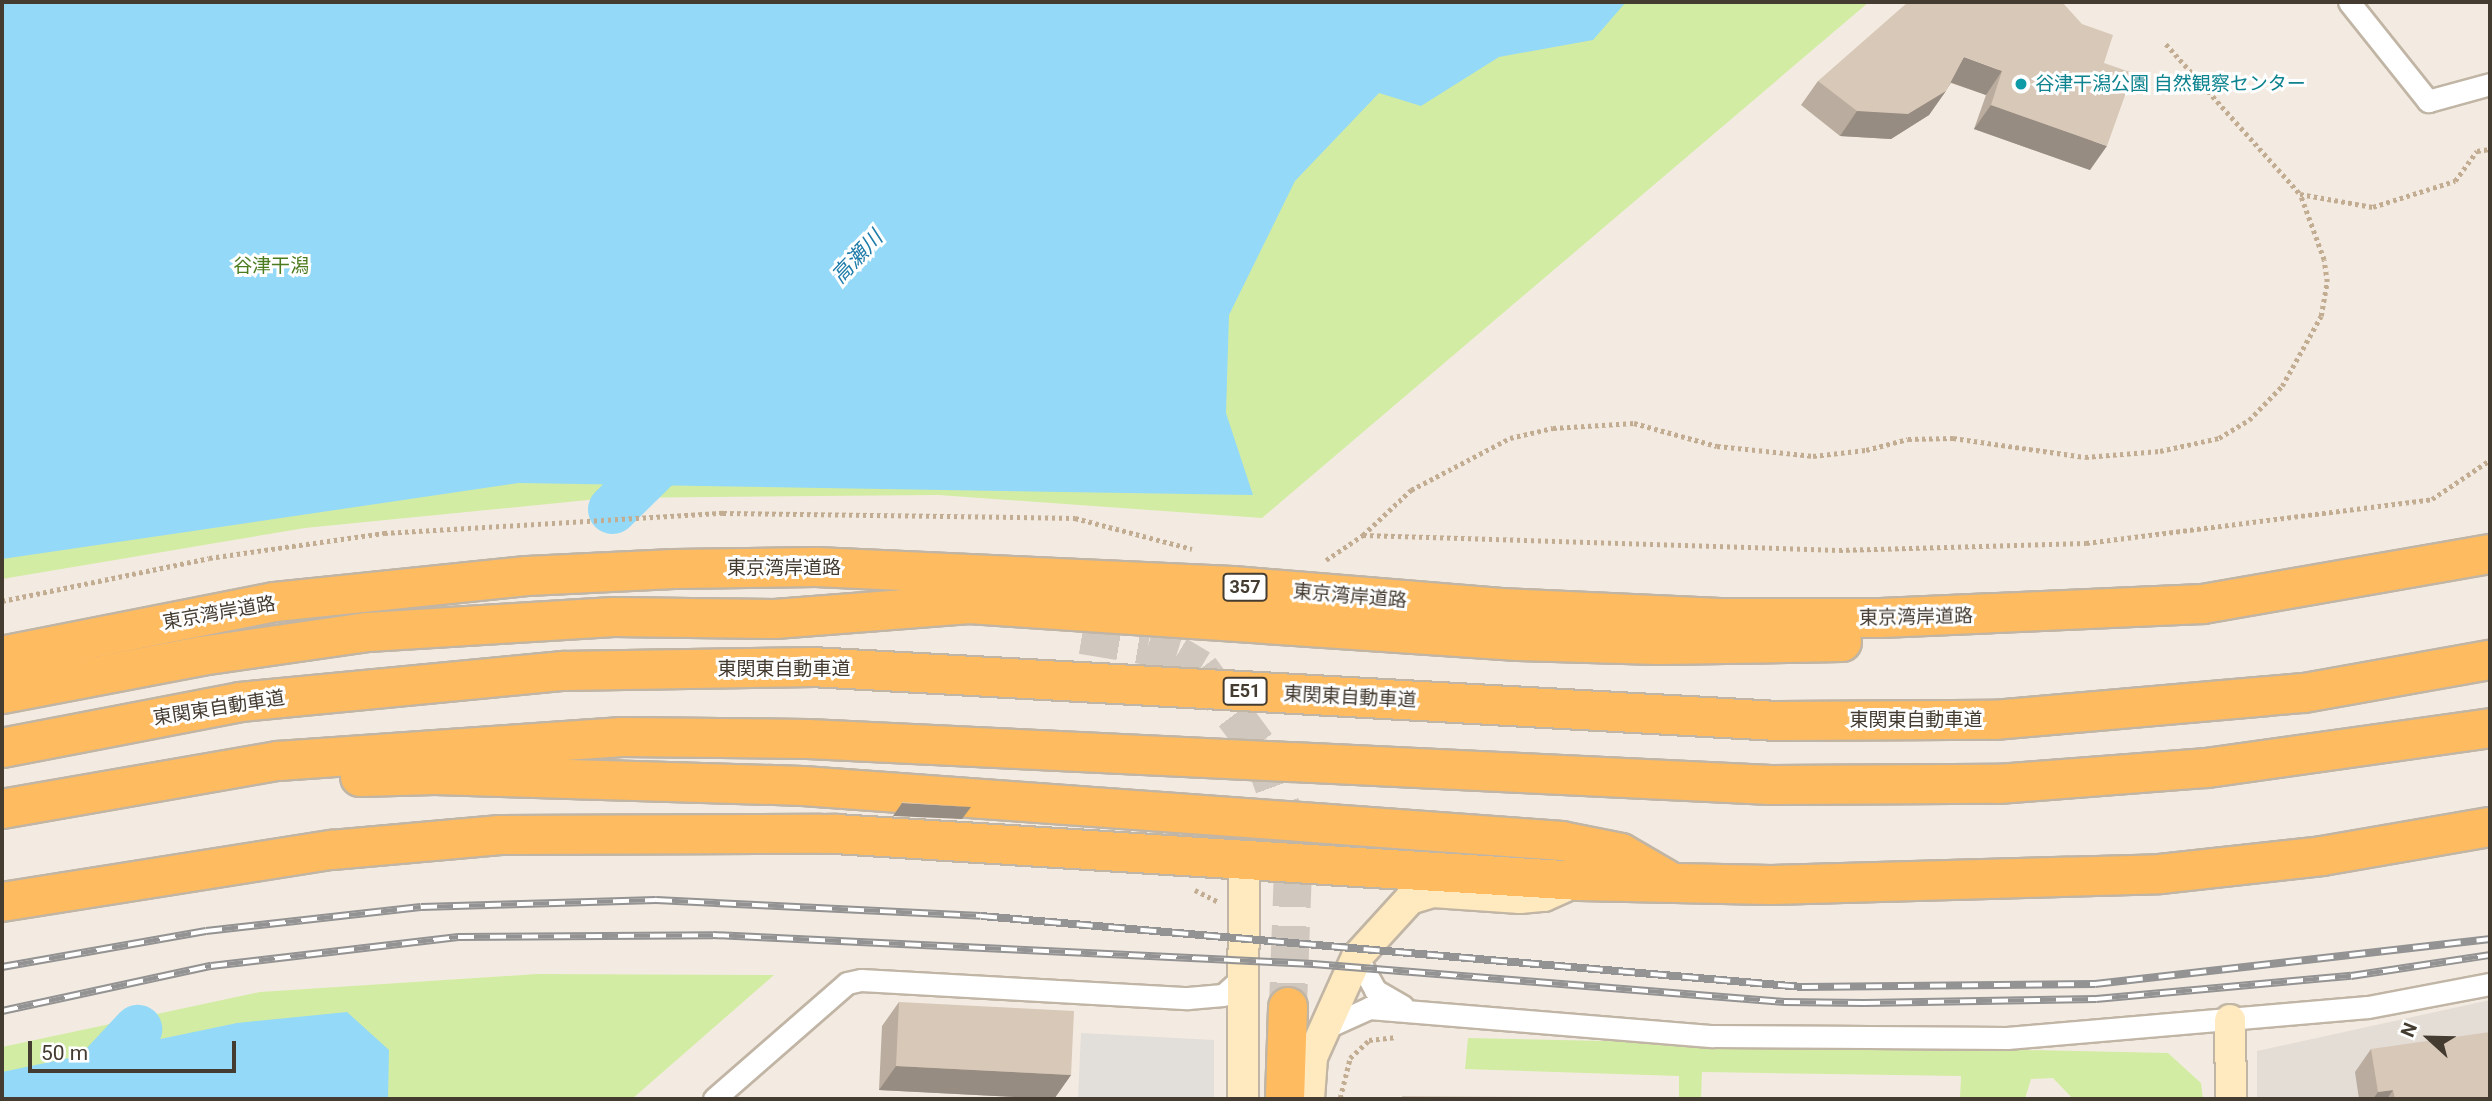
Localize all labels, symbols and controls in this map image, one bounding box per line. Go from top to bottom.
place label: 谷津干潟公園 自然観察センター [2035,73,2306,95]
marker: 谷津干潟公園 自然観察センター [2013,76,2029,92]
water label: 高瀬川 [826,225,888,289]
park label: 谷津干潟 [233,255,309,277]
street label: 東京湾岸道路 [727,557,841,579]
road number: 357 [1222,572,1268,602]
street label: 東京湾岸道路 [1292,580,1408,612]
street label: 東京湾岸道路 [161,592,277,634]
street label: 東京湾岸道路 [1859,605,1973,629]
street label: 東関東自動車道 [718,658,850,680]
road number: E51 [1222,676,1268,706]
street label: 東関東自動車道 [1283,682,1417,712]
street label: 東関東自動車道 [152,686,286,730]
street label: 東関東自動車道 [1850,709,1982,731]
north arrow [2394,1003,2464,1073]
text: N [2396,1019,2422,1040]
scale bar [32,1028,240,1072]
text: 50 m [41,1041,88,1065]

